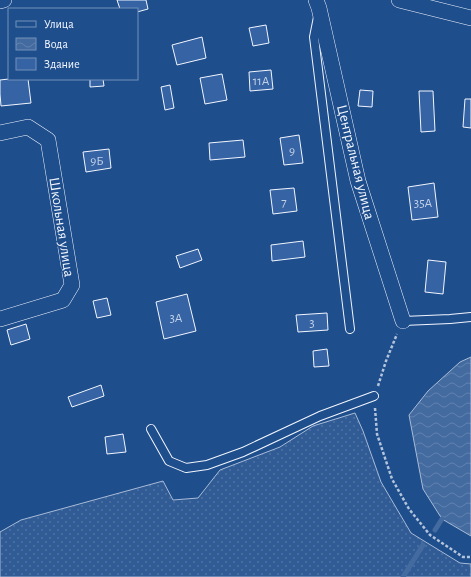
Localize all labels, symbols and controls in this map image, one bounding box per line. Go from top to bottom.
legend [8,8,138,80]
text: Улица [44,18,74,30]
text: Вода [44,38,68,50]
text: Здание [44,58,80,70]
house number: 11А [253,75,270,88]
street label: Центральная улица [334,103,377,221]
house number: 9 [289,145,295,158]
house number: 9Б [90,155,104,168]
street label: Школьная улица [46,176,77,278]
house number: 7 [281,196,287,209]
house number: 35А [414,197,433,210]
house number: 3А [169,312,183,325]
house number: 3 [309,317,315,330]

